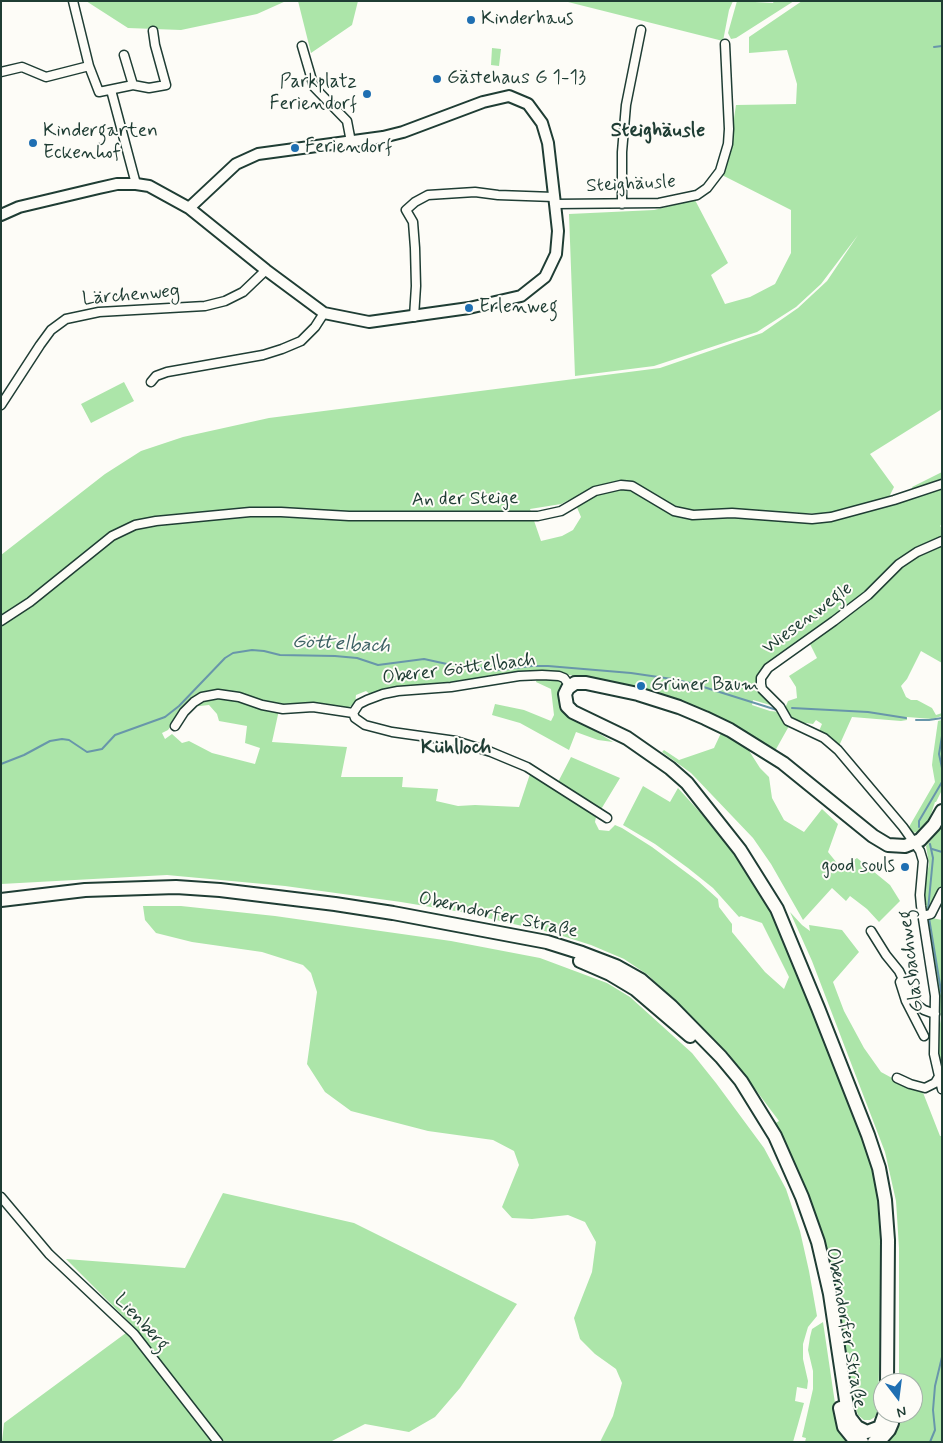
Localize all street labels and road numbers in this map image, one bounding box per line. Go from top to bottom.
street label: Steighäusle [586,171,676,199]
street label: Lärchenweg [81,280,181,312]
street label: An der Steige [412,488,518,512]
street label: Wiesenwegle [759,578,857,660]
street label: Oberer Göttelbach [381,649,537,691]
street label: Oberndorfer Straße [416,888,580,944]
street label: Glasbachweg [894,908,930,1014]
street label: Oberndorfer Straße [820,1246,870,1410]
street label: Lienberg [109,1289,173,1357]

